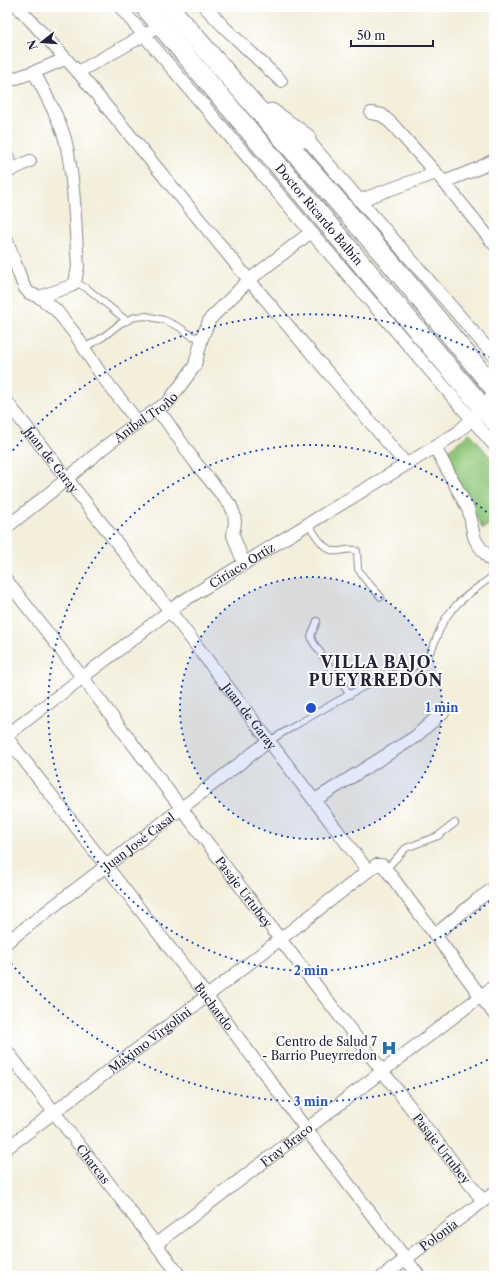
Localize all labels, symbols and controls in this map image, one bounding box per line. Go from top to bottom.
north arrow [22,22,62,62]
scale bar [351,22,433,48]
text: 50 m [357,28,386,43]
text: N [24,38,41,52]
street label: Doctor Ricardo Balbín [273,161,367,268]
street label: Anibal Troilo [110,389,180,446]
street label: Juan de Garay [20,422,82,496]
street label: Ciriaco Ortiz [206,539,277,591]
district label: VILLA BAJO PUEYRREDÓN [309,652,443,690]
street label: Juan de Garay [219,678,280,752]
text: 1 min [426,700,459,715]
centre of rings [304,701,318,715]
street label: Juan José Casal [98,809,178,874]
street label: Pasaje Urtubey [213,853,276,930]
text: 2 min [294,963,329,978]
street label: Buchardo [192,979,237,1033]
street label: Máximo Virgolini [105,1003,194,1076]
place label: Centro de Salud 7 - Barrio Pueyrredon [262,1034,377,1063]
hospital icon: Centro de Salud 7 - Barrio Pueyrredon [380,1039,398,1057]
text: 3 min [294,1094,329,1109]
street label: Pasaje Urtubey [410,1110,474,1187]
street label: Fray Braco [257,1120,315,1169]
street label: Charcas [74,1141,113,1186]
street label: Polonia [416,1215,461,1254]

